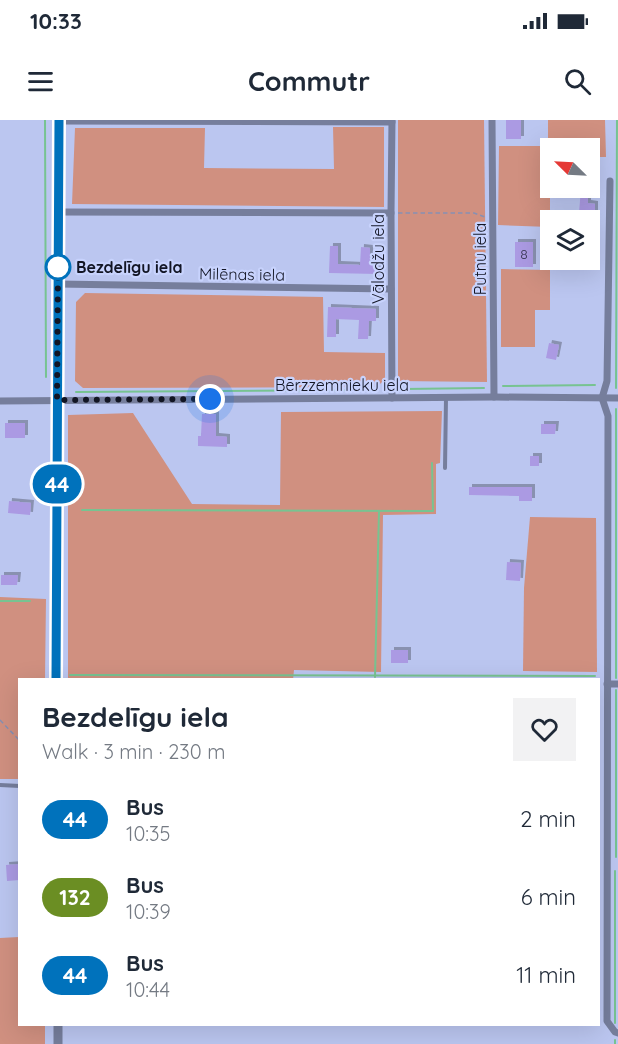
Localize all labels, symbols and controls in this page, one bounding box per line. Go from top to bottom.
text: 10:33 [30,7,82,35]
text: Commutr [248,64,370,98]
icon: menu [24,65,57,98]
icon: search [561,65,594,98]
north arrow [540,138,600,198]
map controls [540,138,600,270]
button: layers [540,210,600,270]
street label: Vālodžu iela [368,214,388,304]
street label: Putnu iela [470,223,490,295]
house number: 8 [520,245,528,263]
marker: Bezdelīgu iela [45,254,71,280]
place label: Bezdelīgu iela [76,257,183,277]
street label: Milēnas iela [199,263,285,285]
street label: Bērzzemnieku iela [275,375,409,395]
your location [195,384,225,414]
line badge: 44 [30,464,84,504]
text: 44 [45,471,69,497]
button: heart [513,698,576,761]
text: Bezdelīgu iela [42,699,229,734]
text: Walk · 3 min · 230 m [42,739,225,764]
text: Bus [126,793,164,821]
text: 2 min [520,805,576,833]
text: 44 [63,806,87,832]
text: 10:35 [126,821,170,846]
text: Bus [126,871,164,899]
text: 6 min [521,883,576,911]
text: 132 [59,884,91,910]
text: 10:39 [126,899,171,924]
text: Bus [126,949,164,977]
text: 11 min [516,961,576,989]
text: 44 [63,962,87,988]
text: 10:44 [126,977,170,1002]

